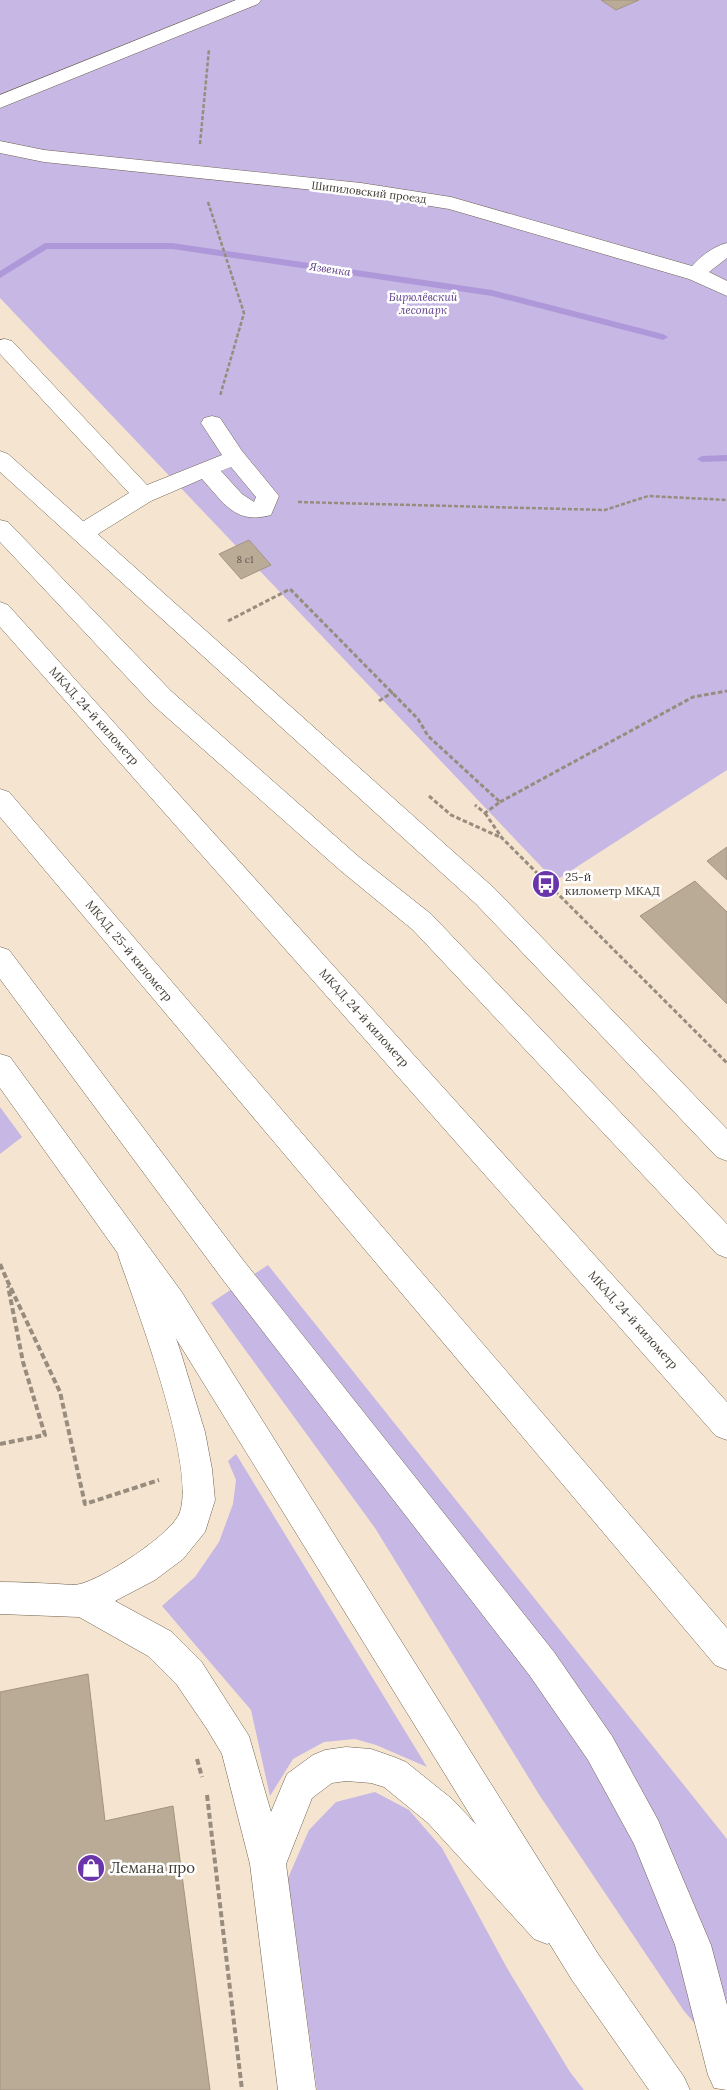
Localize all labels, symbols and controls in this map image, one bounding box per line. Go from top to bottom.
street label: Шипиловский проезд [311,178,428,206]
water label: Язвенка [308,259,353,279]
park label: Бирюлёвский лесопарк [389,290,458,317]
house number: 8 с1 [236,553,254,566]
street label: МКАД, 24-й километр [46,663,142,768]
bus stop icon: 25-й километр МКАД [531,869,561,899]
place label: 25-й километр МКАД [565,869,660,898]
street label: МКАД, 25-й километр [83,897,176,1004]
street label: МКАД, 24-й километр [316,965,412,1070]
street label: МКАД, 24-й километр [585,1267,681,1372]
shop icon: Лемана про [76,1853,106,1883]
place label: Лемана про [110,1858,195,1877]

